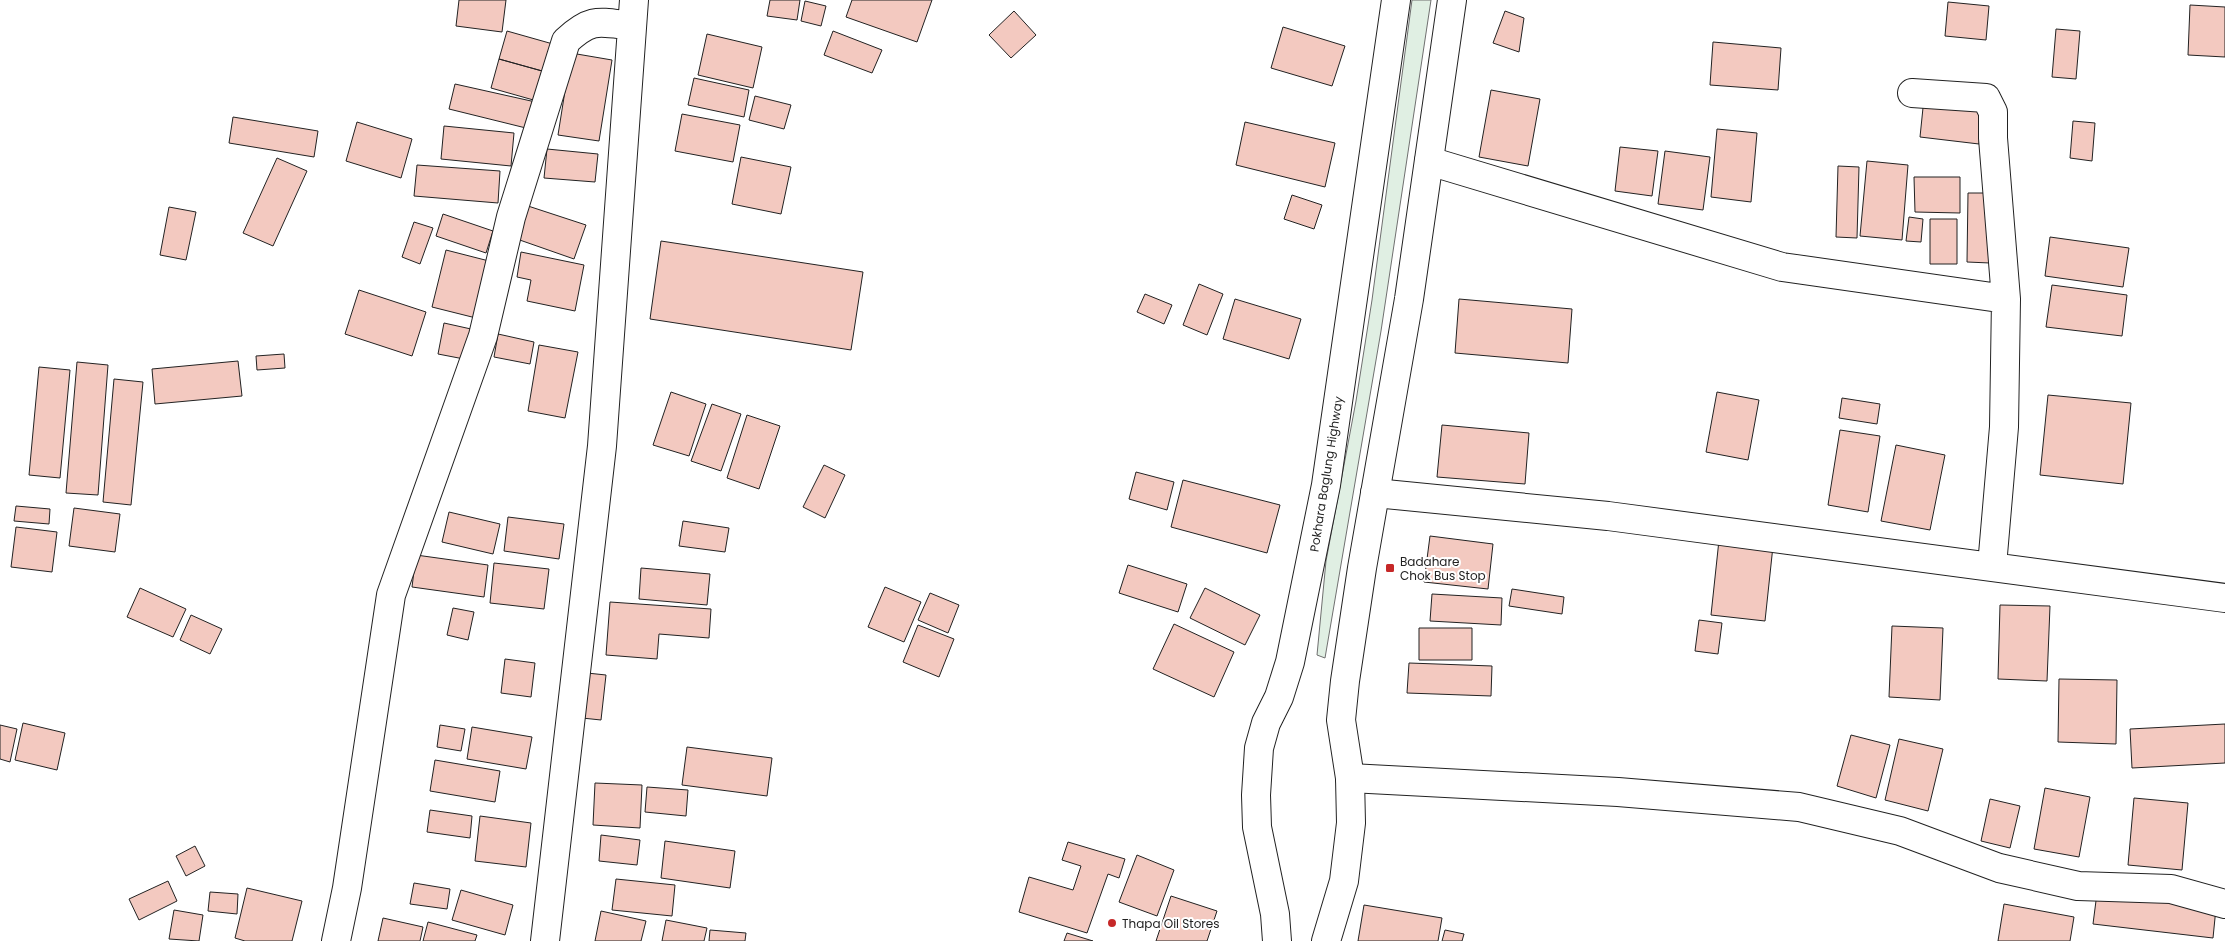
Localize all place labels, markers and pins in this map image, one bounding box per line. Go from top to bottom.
place label: Badahare Chok Bus Stop [1400,553,1486,584]
marker: Badahare Chok Bus Stop [1384,562,1396,574]
place label: Thapa Oil Stores [1122,915,1220,932]
marker: Thapa Oil Stores [1106,917,1118,929]

